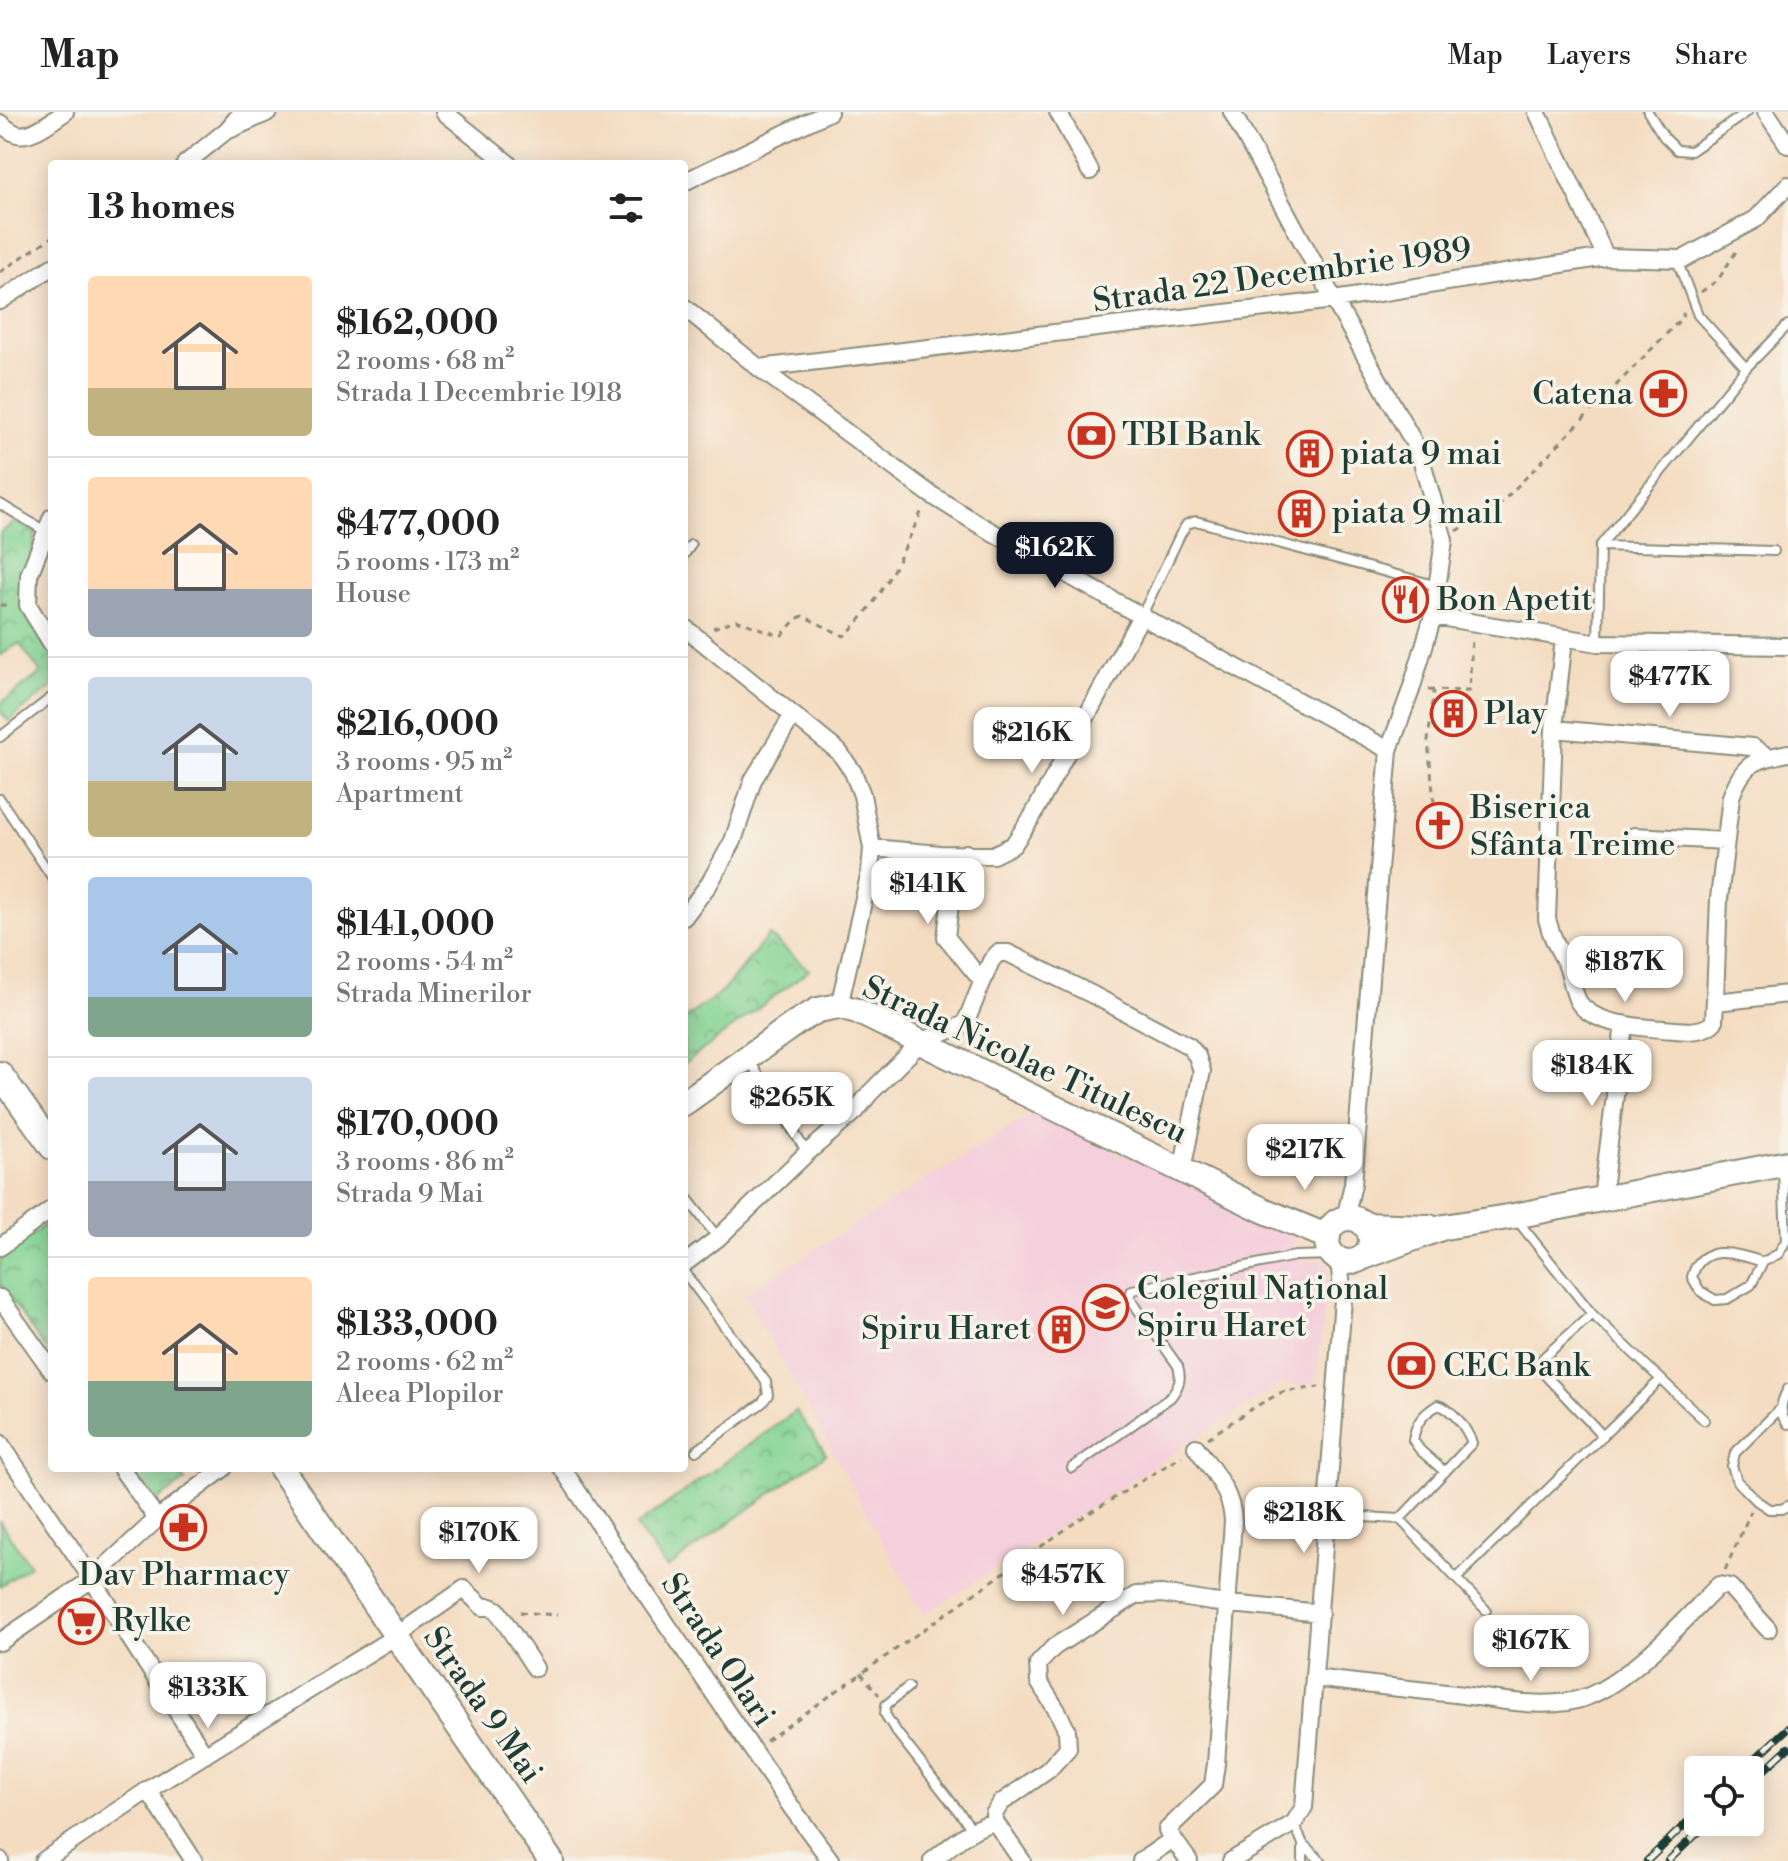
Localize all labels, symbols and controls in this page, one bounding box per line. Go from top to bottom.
text: Map [40,32,120,79]
text: Map [1448,38,1503,73]
text: Layers [1547,38,1631,73]
text: Share [1675,38,1748,73]
icon: filters [604,186,648,230]
text: 13 homes [88,187,235,229]
street label: Strada 22 Decembrie 1989 [1090,229,1474,321]
text: $162,000 [336,303,499,345]
icon: home [152,308,248,404]
text: 2 rooms · 68 m² [336,345,514,377]
pharmacy icon: Catena [1640,370,1688,418]
place label: Catena [1532,374,1634,414]
text: Strada 1 Decembrie 1918 [336,377,622,409]
bank icon: TBI Bank [1067,411,1115,459]
place label: TBI Bank [1122,415,1263,455]
building icon: piata 9 mai [1286,430,1334,478]
place label: piata 9 mai [1341,434,1502,474]
building icon: piata 9 mail [1277,489,1325,537]
place label: piata 9 mail [1332,493,1503,533]
text: $477,000 [336,504,500,546]
icon: home [152,509,248,605]
pin: $162K [999,522,1111,590]
text: $162K [1015,532,1095,564]
text: 5 rooms · 173 m² [336,546,519,578]
restaurant icon: Bon Apetit [1382,576,1430,624]
text: House [336,578,411,610]
place label: Bon Apetit [1436,580,1593,620]
pin: $477K [1614,651,1726,719]
text: $477K [1628,661,1712,693]
building icon: Play [1429,690,1477,738]
place label: Play [1484,694,1547,734]
text: $216,000 [336,704,499,746]
pin: $216K [976,707,1088,775]
icon: home [152,709,248,805]
text: $216K [991,717,1073,749]
text: 3 rooms · 95 m² [336,746,512,778]
text: Apartment [336,778,464,810]
place label: Biserica Sfânta Treime [1469,788,1675,865]
church icon: Biserica Sfânta Treime [1415,802,1463,850]
pin: $141K [872,858,984,926]
text: $141K [889,868,967,900]
text: $141,000 [336,904,495,946]
icon: home [152,909,248,1005]
pin: $187K [1569,936,1681,1004]
text: 2 rooms · 54 m² [336,946,513,978]
text: $187K [1585,946,1665,978]
street label: Strada Nicolae Titulescu [856,967,1194,1153]
text: Strada Minerilor [336,978,532,1010]
pin: $184K [1536,1040,1648,1108]
text: $184K [1551,1050,1634,1082]
pin: $265K [736,1072,848,1140]
text: $265K [749,1082,835,1114]
text: $170,000 [336,1104,499,1146]
icon: home [152,1109,248,1205]
pin: $217K [1249,1124,1361,1192]
text: $217K [1265,1134,1345,1166]
text: 3 rooms · 86 m² [336,1146,514,1178]
text: Strada 9 Mai [336,1178,484,1210]
place label: Colegiul Național Spiru Haret [1137,1269,1389,1346]
school or university icon: Colegiul Național Spiru Haret [1082,1283,1130,1331]
text: $133,000 [336,1304,498,1346]
building icon: Spiru Haret [1038,1305,1086,1353]
icon: home [152,1309,248,1405]
place label: Spiru Haret [861,1309,1031,1349]
bank icon: CEC Bank [1388,1342,1436,1390]
text: 2 rooms · 62 m² [336,1346,513,1378]
place label: CEC Bank [1443,1346,1592,1386]
text: Aleea Plopilor [336,1378,504,1410]
pin: $218K [1248,1487,1360,1555]
text: $218K [1263,1497,1345,1529]
pharmacy icon: Dav Pharmacy [160,1504,208,1552]
pin: $170K [423,1507,535,1575]
text: $170K [439,1517,519,1549]
pin: $457K [1007,1549,1119,1617]
place label: Dav Pharmacy [79,1555,290,1595]
text: $457K [1021,1559,1105,1591]
street label: Strada Olari [652,1566,784,1734]
supermarket icon: Rylke [57,1597,105,1645]
place label: Rylke [112,1601,191,1641]
pin: $167K [1475,1615,1587,1683]
street label: Strada 9 Mai [415,1619,551,1791]
text: $167K [1492,1625,1570,1657]
pin: $133K [152,1662,264,1730]
text: $133K [168,1672,248,1704]
map controls [1684,1756,1764,1836]
button: locate [1684,1756,1764,1836]

